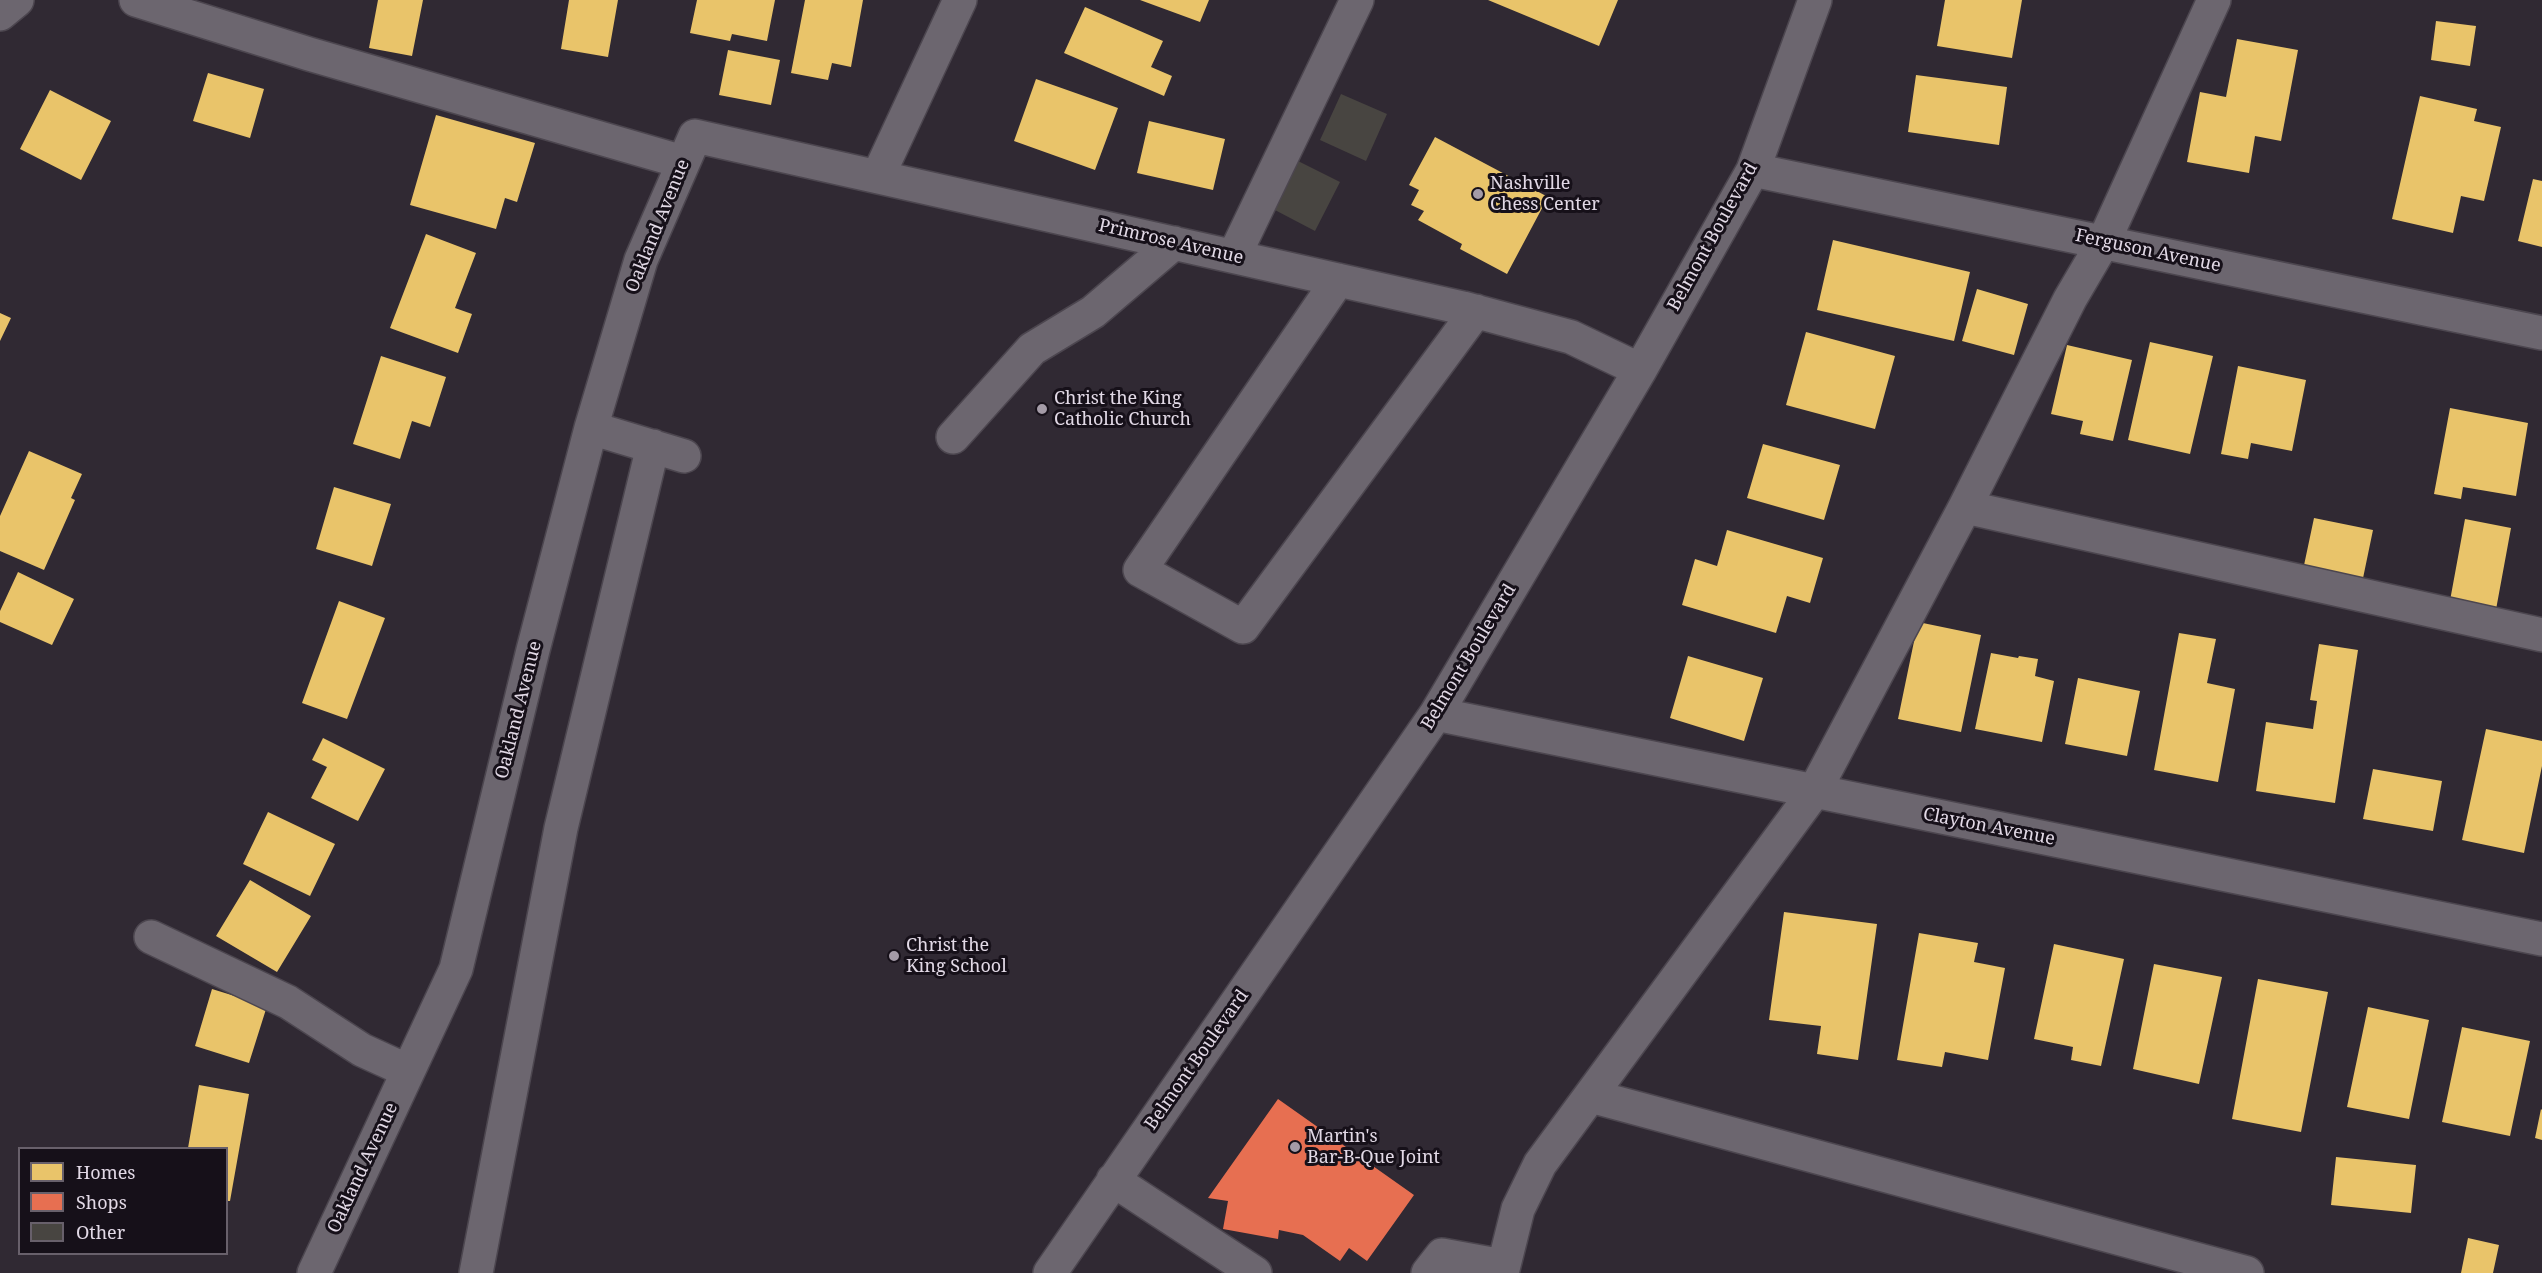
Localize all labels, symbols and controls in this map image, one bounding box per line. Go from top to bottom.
street label: Oakland Avenue [622,156,694,296]
street label: Belmont Boulevard [1663,159,1763,315]
place label: Nashville Chess Center [1490,173,1600,216]
marker: Nashville Chess Center [1471,187,1485,201]
street label: Primrose Avenue [1097,215,1245,269]
street label: Ferguson Avenue [2073,225,2223,277]
place label: Christ the King Catholic Church [1054,388,1191,430]
marker: Christ the King Catholic Church [1035,402,1049,416]
street label: Belmont Boulevard [1417,580,1521,734]
street label: Oakland Avenue [491,639,547,781]
street label: Clayton Avenue [1921,804,2057,850]
place label: Christ the King School [906,935,1007,978]
marker: Christ the King School [887,949,901,963]
street label: Belmont Boulevard [1141,986,1253,1134]
street label: Oakland Avenue [323,1099,403,1237]
place label: Martin's Bar-B-Que Joint [1307,1126,1440,1168]
marker: Martin's Bar-B-Que Joint [1288,1140,1302,1154]
legend [18,1147,228,1255]
text: Homes [76,1160,135,1184]
text: Shops [76,1190,127,1214]
text: Other [76,1220,125,1244]

